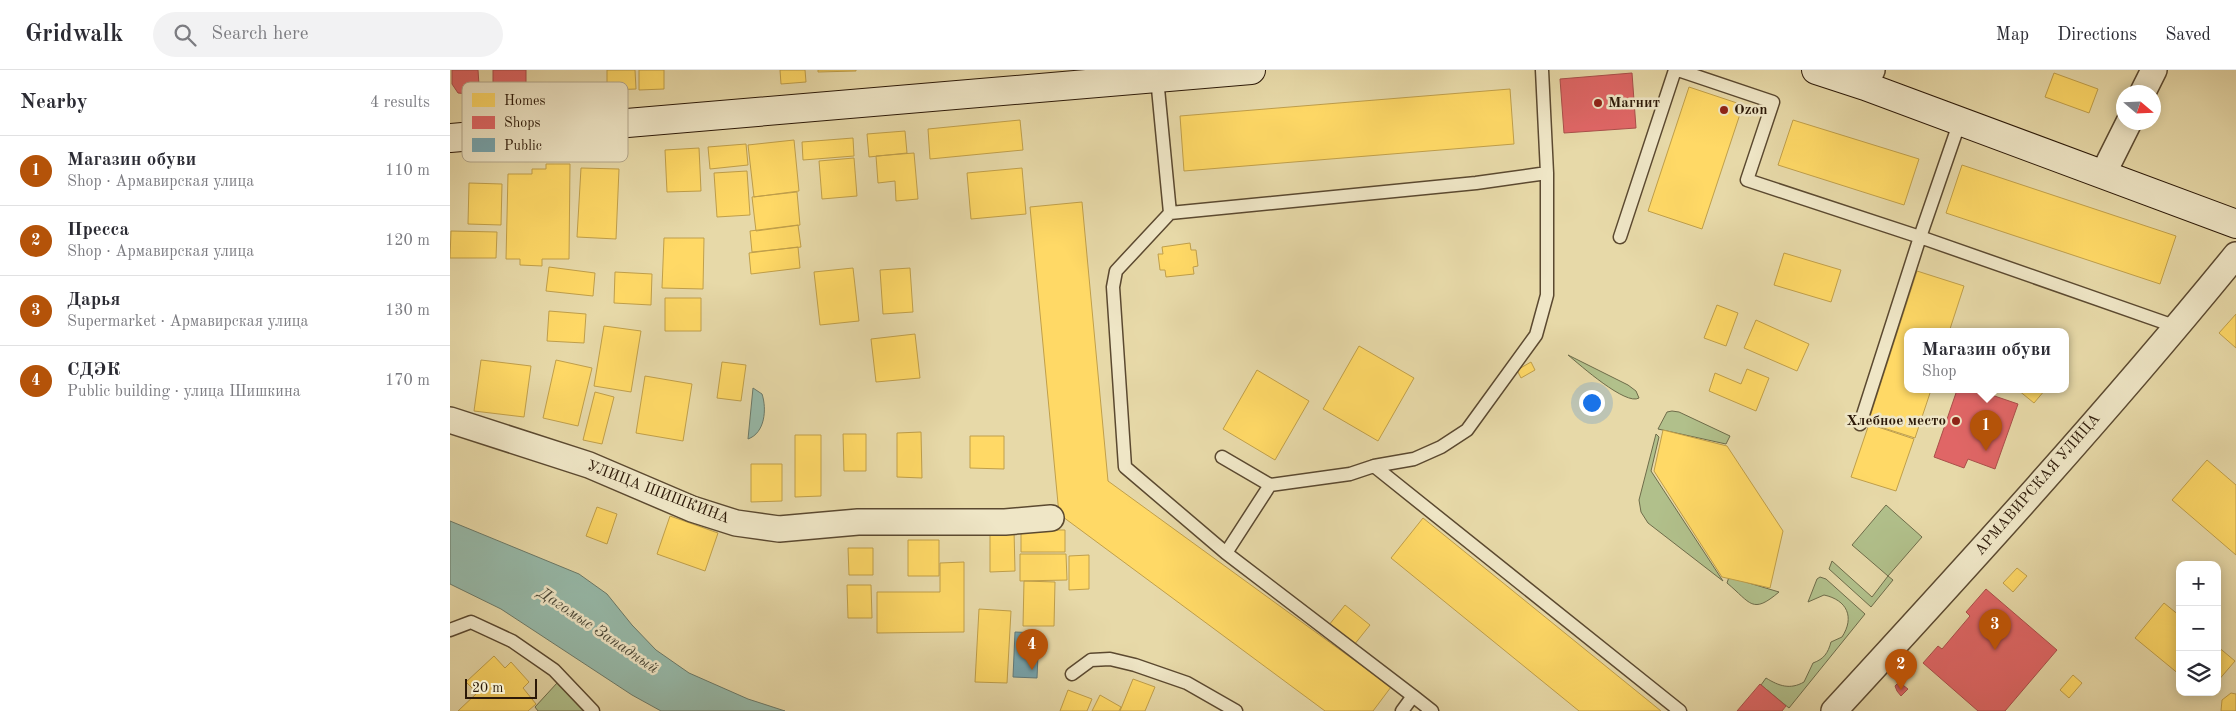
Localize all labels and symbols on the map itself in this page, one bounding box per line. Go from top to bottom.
legend [462,82,628,162]
north arrow [2116,85,2161,130]
text: Homes [504,94,546,108]
place label: Магнит [1608,96,1660,111]
marker: Магнит [1592,97,1604,109]
place label: Ozon [1734,103,1767,118]
marker: Ozon [1718,104,1730,116]
text: Shops [504,116,541,130]
text: Public [504,139,542,153]
your location [1579,390,1605,416]
pin: 1 [1970,410,2002,451]
street label: АРМАВИРСКАЯ УЛИЦА [1973,411,2104,559]
place label: Хлебное место [1846,414,1946,429]
marker: Хлебное место [1950,415,1962,427]
street label: УЛИЦА ШИШКИНА [585,459,732,527]
water label: Дагомыс Западный [533,584,661,677]
pin: 3 [1979,609,2011,650]
pin: 4 [1016,629,1048,670]
pin: 2 [1885,649,1917,690]
scale bar [465,676,538,699]

